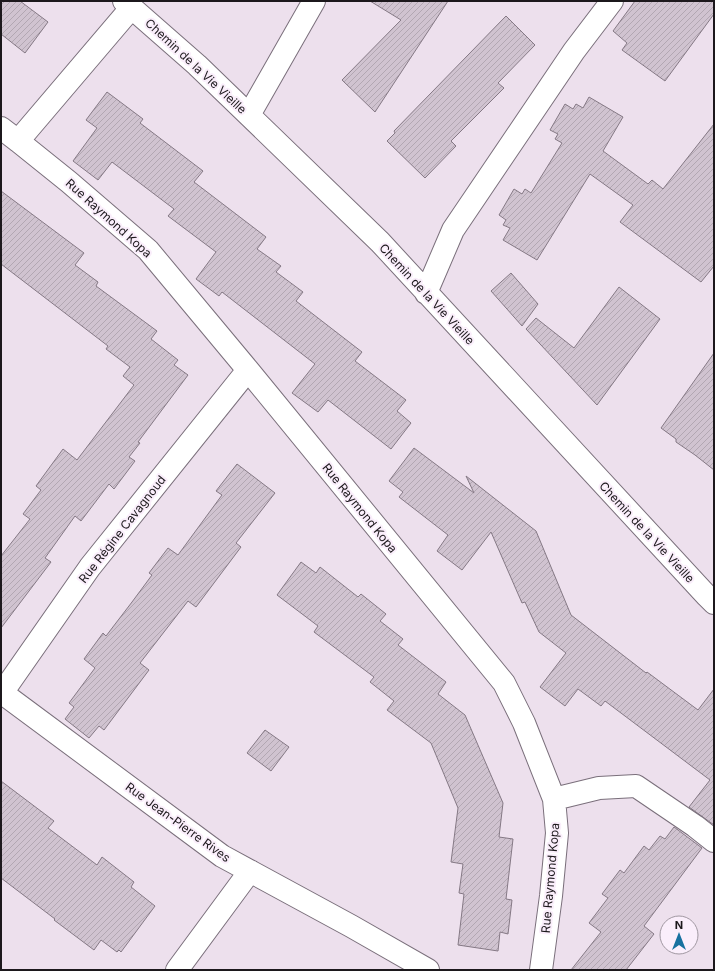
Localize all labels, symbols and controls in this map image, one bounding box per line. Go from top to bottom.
street label: Chemin de la Vie Vieille [142,15,250,117]
street label: Rue Raymond Kopa [63,175,155,261]
street label: Chemin de la Vie Vieille [376,240,478,348]
street label: Rue Raymond Kopa [319,460,401,556]
street label: Rue Régine Cavagnoud [75,472,169,586]
street label: Chemin de la Vie Vieille [596,478,698,586]
street label: Rue Jean-Pierre Rives [123,779,233,865]
street label: Rue Raymond Kopa [538,822,562,934]
north arrow [659,915,699,955]
text: N [675,918,683,932]

